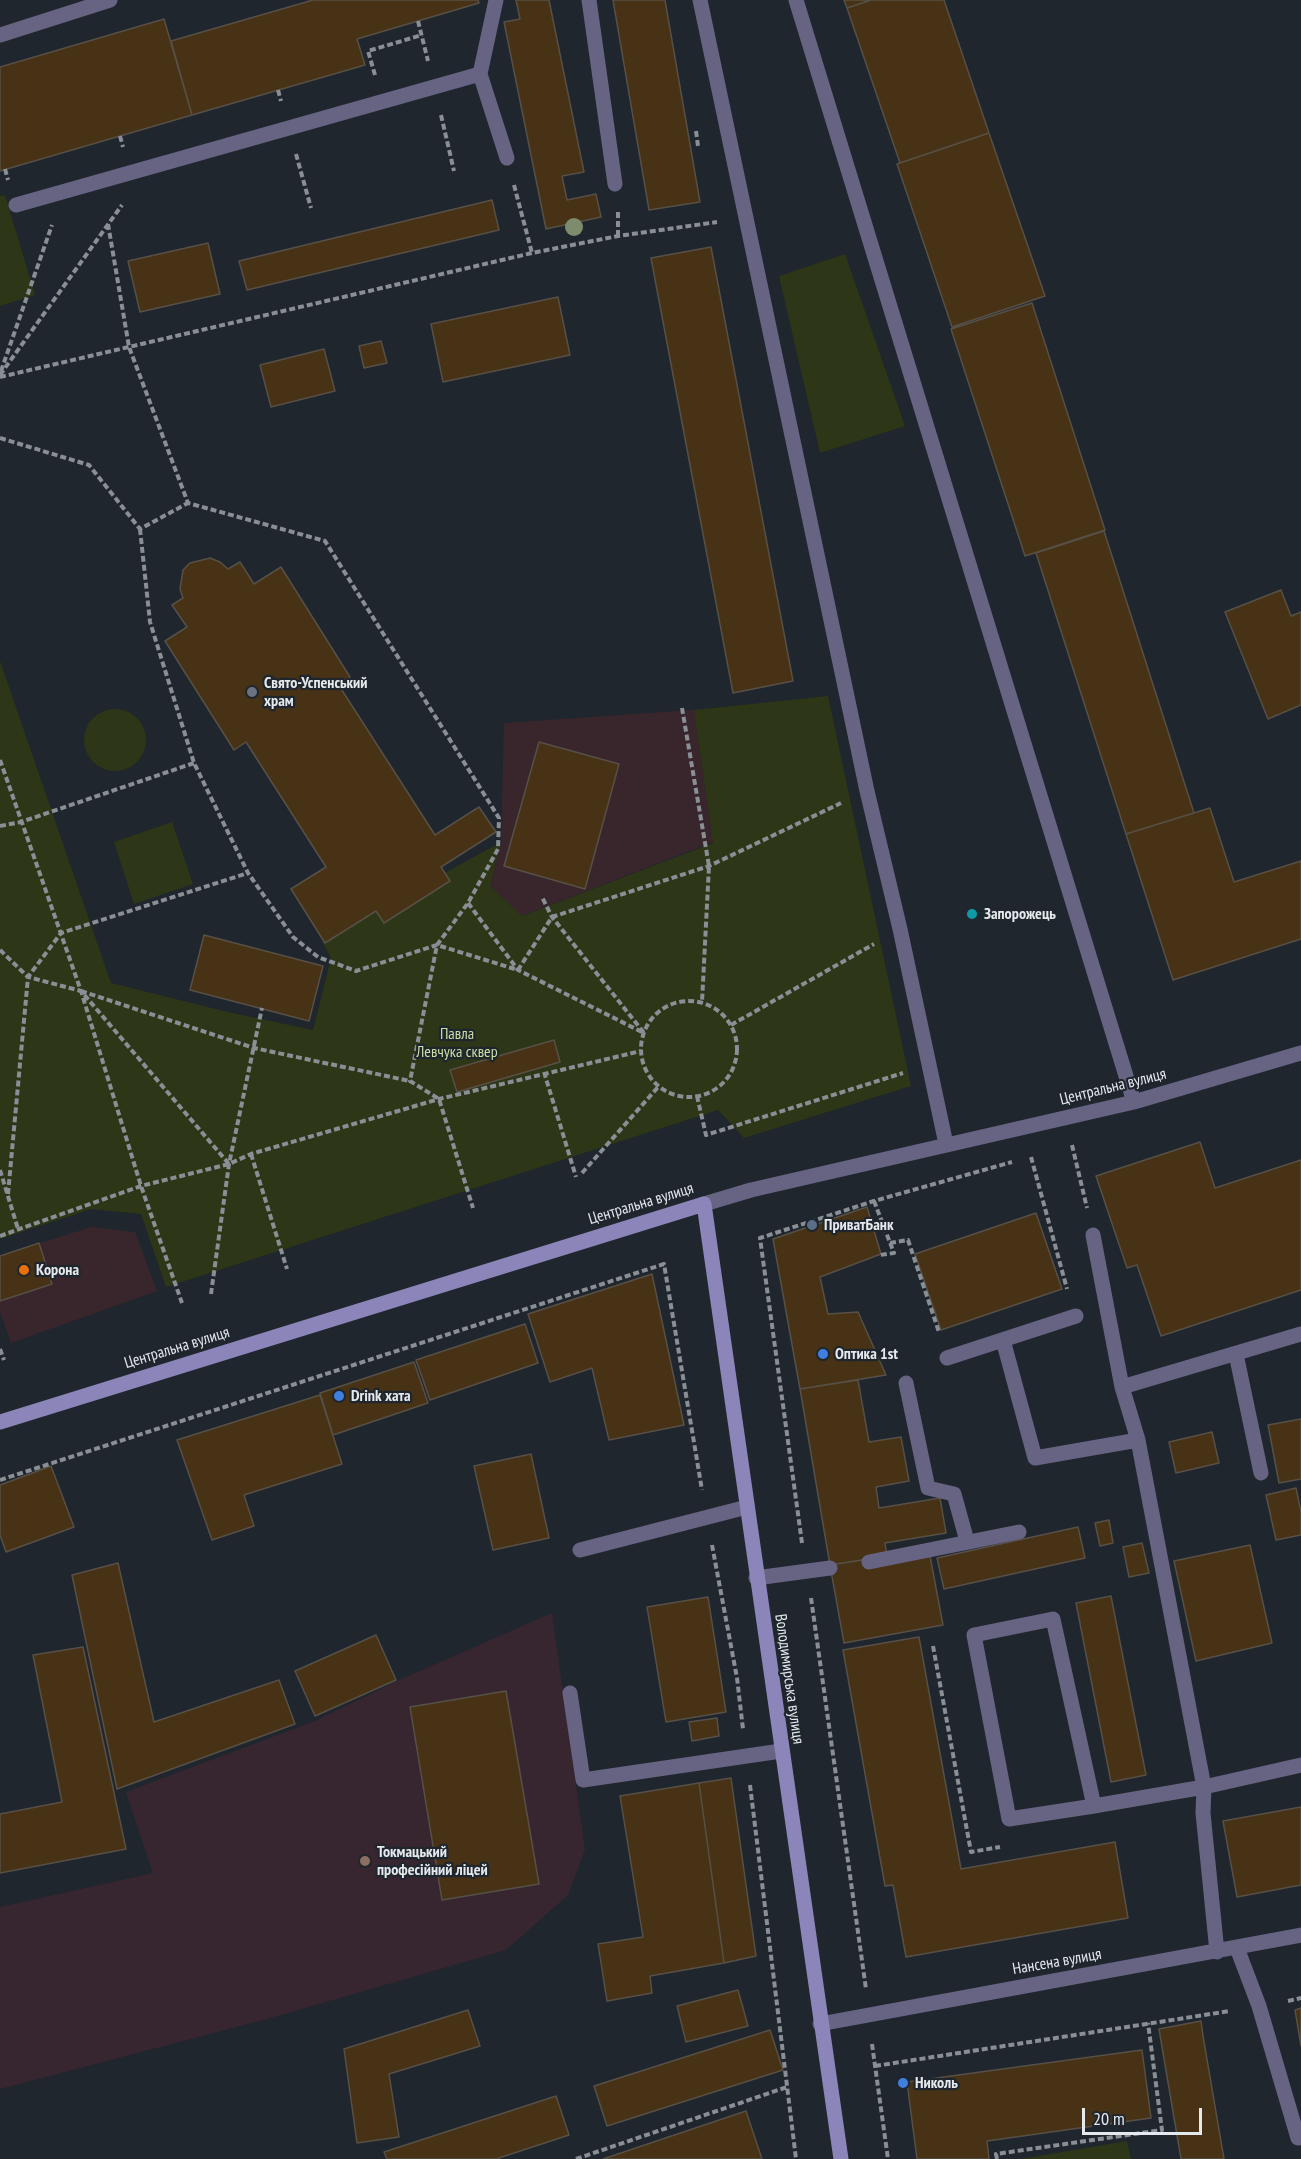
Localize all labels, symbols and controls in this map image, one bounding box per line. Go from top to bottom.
place label: Свято-Успенський храм [264,673,368,711]
marker: Свято-Успенський храм [245,685,259,699]
place label: Запорожець [984,904,1056,924]
marker: Запорожець [965,907,979,921]
park label: Павла Левчука сквер [416,1024,498,1062]
street label: Центральна вулиця [1058,1065,1168,1109]
street label: Центральна вулиця [586,1179,696,1229]
place label: ПриватБанк [824,1215,893,1235]
marker: ПриватБанк [805,1218,819,1232]
place label: Корона [36,1260,79,1280]
marker: Корона [17,1263,31,1277]
street label: Центральна вулиця [122,1323,232,1373]
place label: Оптика 1st [835,1344,898,1364]
marker: Оптика 1st [816,1347,830,1361]
place label: Drink хата [351,1386,411,1406]
marker: Drink хата [332,1389,346,1403]
street label: Володимирська вулиця [770,1613,808,1745]
place label: Токмацький професійний ліцей [377,1842,488,1880]
marker: Токмацький професійний ліцей [358,1854,372,1868]
street label: Нансена вулиця [1011,1945,1103,1979]
place label: Николь [915,2073,958,2093]
marker: Николь [896,2076,910,2090]
scale bar [1085,2096,1205,2134]
text: 20 m [1093,2107,1125,2130]

